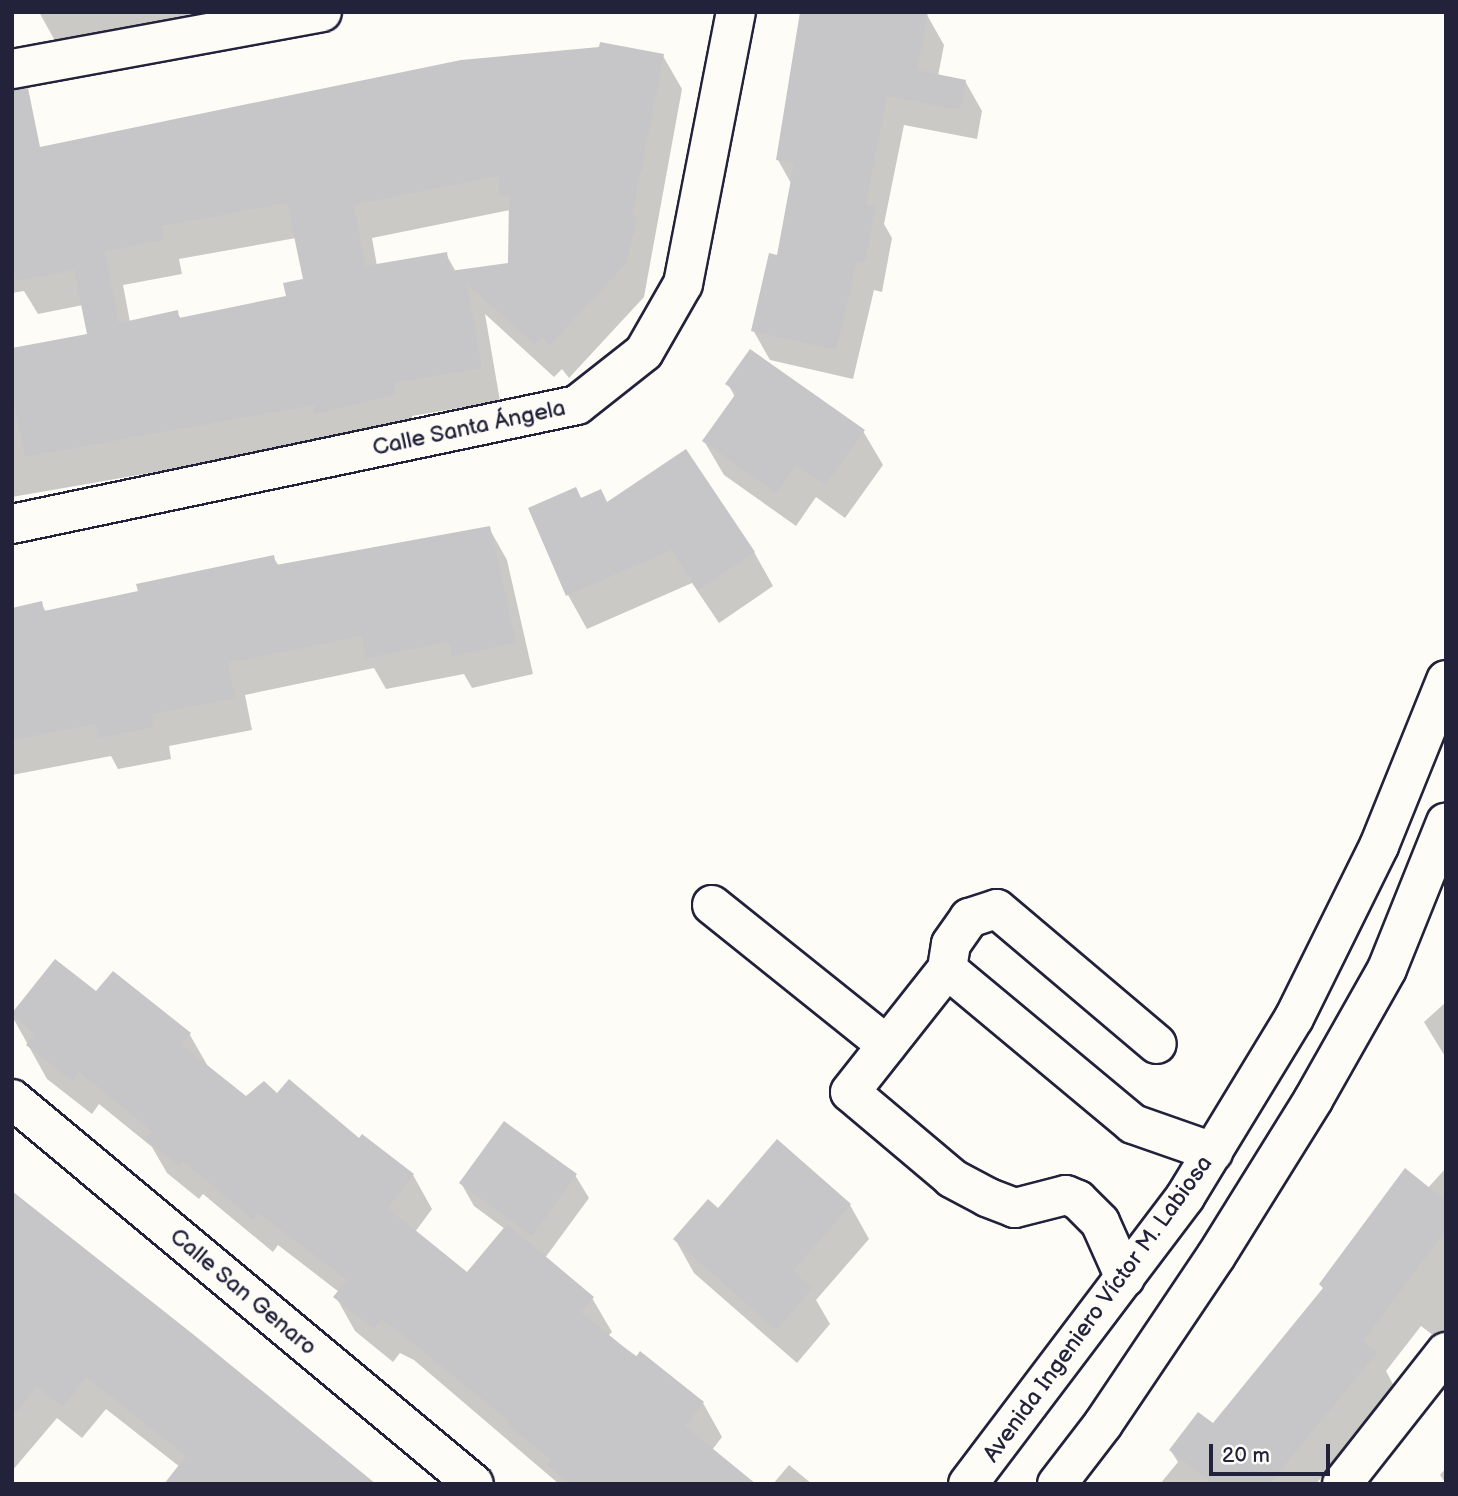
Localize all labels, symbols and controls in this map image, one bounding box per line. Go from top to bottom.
street label: Calle Santa Ángela [370,394,568,462]
street label: Avenida Ingeniero Víctor M. Labiosa [977,1150,1219,1468]
street label: Calle San Genaro [164,1223,322,1361]
scale bar [1213,1430,1334,1474]
text: 20 m [1222,1443,1270,1468]

